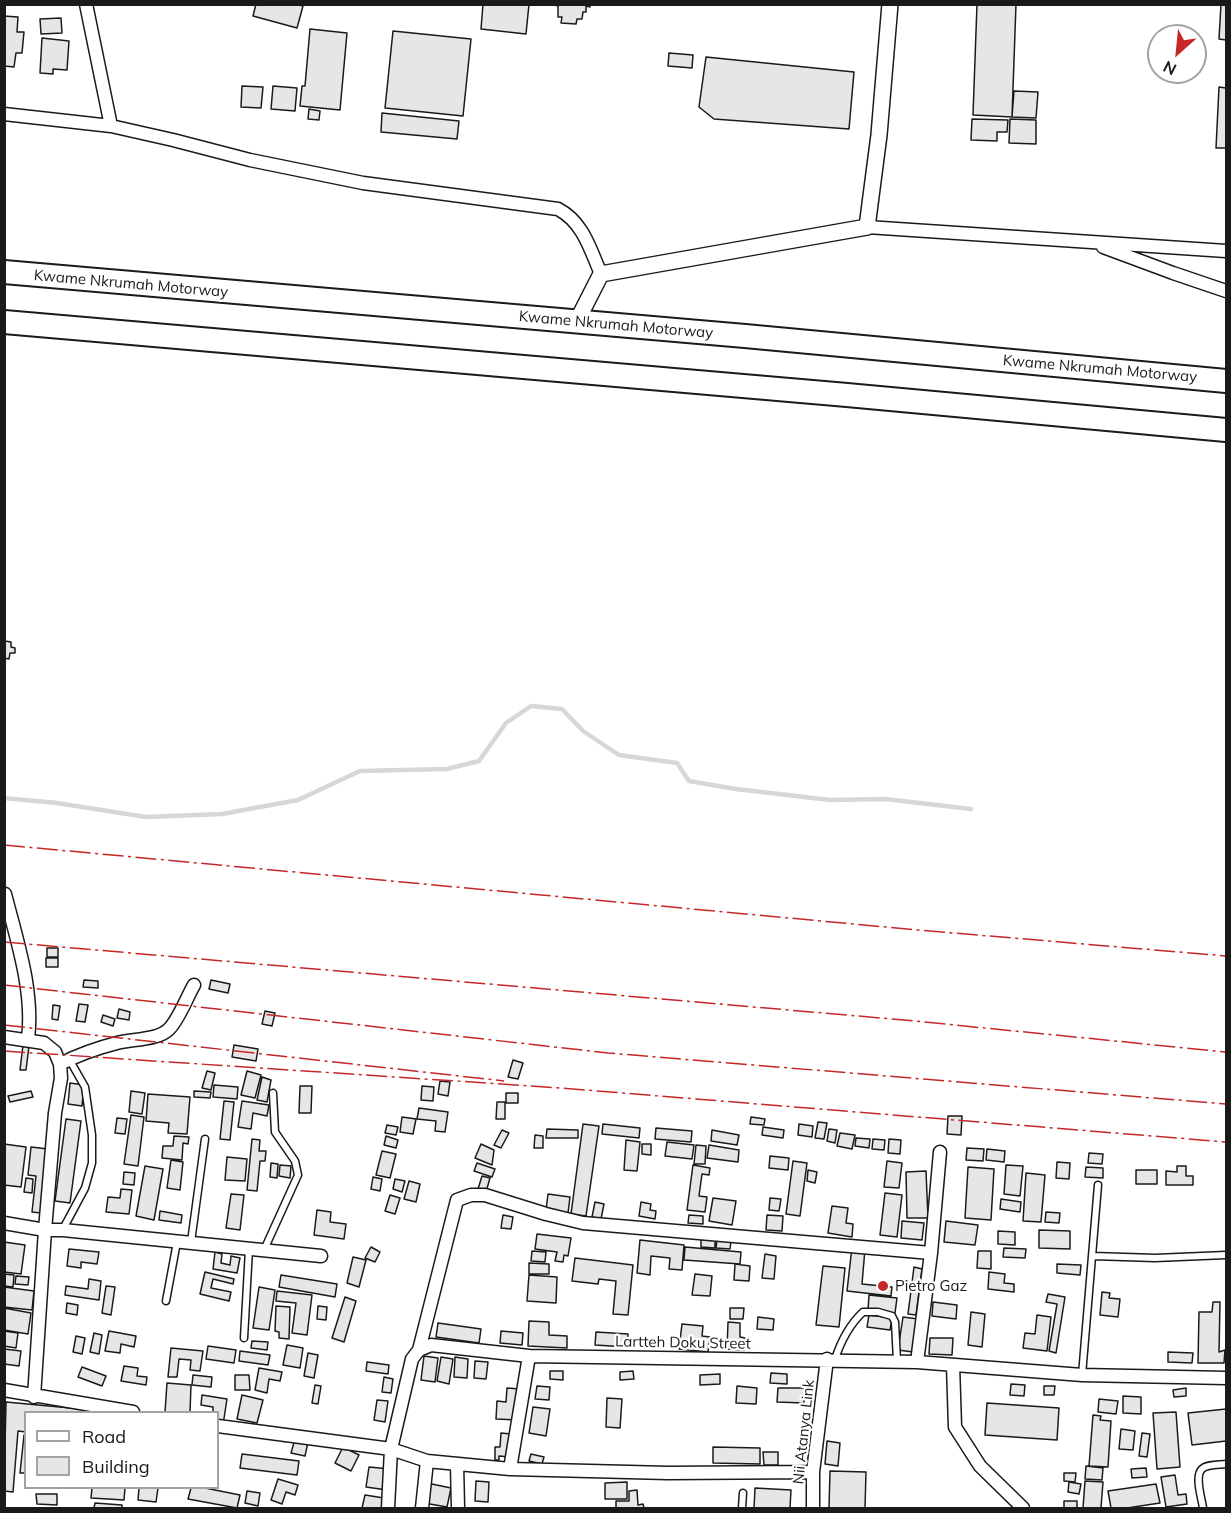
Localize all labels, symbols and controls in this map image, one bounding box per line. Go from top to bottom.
north arrow [1147,24,1207,84]
text: N [1160,57,1180,80]
street label: Kwame Nkrumah Motorway [33,267,229,301]
street label: Kwame Nkrumah Motorway [518,308,714,342]
street label: Kwame Nkrumah Motorway [1002,352,1198,386]
place label: Pietro Gaz [895,1277,967,1295]
marker: Pietro Gaz [876,1279,890,1293]
street label: Lartteh Doku Street [615,1333,751,1353]
street label: Nii Atanya Link [790,1379,818,1485]
legend [24,1411,219,1489]
text: Road [82,1425,126,1448]
text: Building [82,1455,150,1478]

